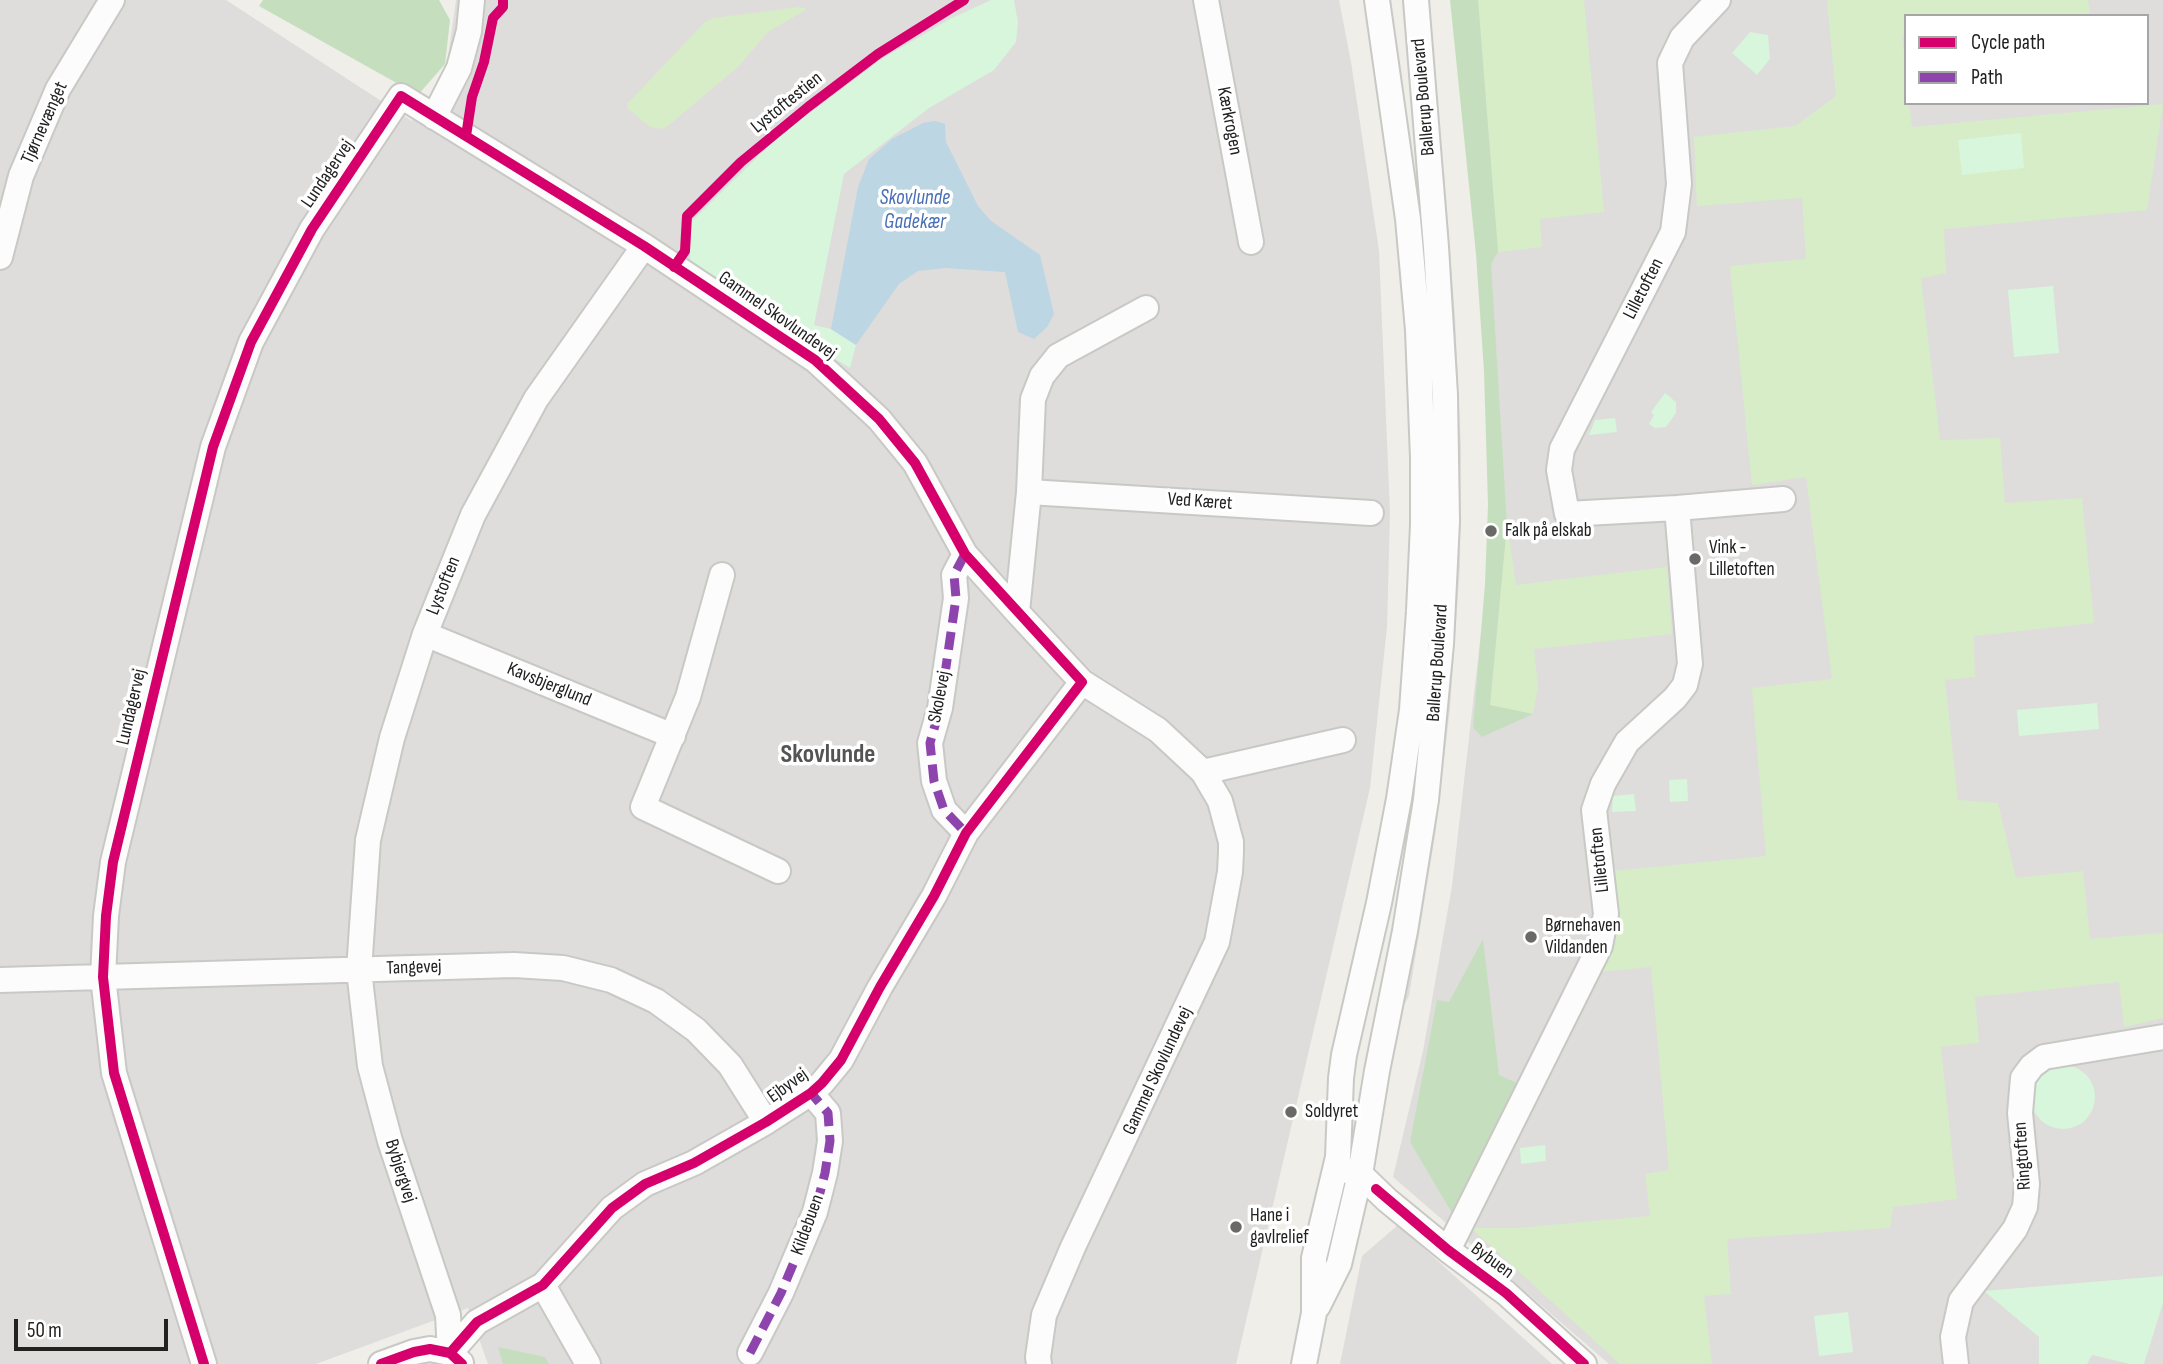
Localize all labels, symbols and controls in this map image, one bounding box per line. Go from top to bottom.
legend [1904,14,2149,105]
text: Cycle path [1971,30,2045,55]
street label: Ballerup Boulevard [1408,37,1440,157]
text: Path [1971,65,2003,90]
street label: Lystoftestien [747,67,827,139]
street label: Tjørnevænget [17,78,73,168]
street label: Kærkrogen [1211,85,1247,157]
street label: Lundagervej [297,136,359,212]
water label: Skovlunde Gadekær [880,186,950,236]
street label: Lilletoften [1619,255,1669,323]
street label: Gammel Skovlundevej [714,267,840,365]
street label: Ved Kæret [1167,488,1233,516]
place label: Falk på elskab [1505,520,1592,542]
marker: Falk på elskab [1483,523,1499,539]
place label: Vink - Lilletoften [1709,537,1775,581]
marker: Vink - Lilletoften [1687,551,1703,567]
street label: Lystoften [422,553,466,619]
street label: Ballerup Boulevard [1423,604,1453,722]
street label: Kavsbjerglund [504,658,594,712]
street label: Lundagervej [112,667,152,747]
street label: Skolevej [924,669,956,725]
district label: Skovlunde [781,739,875,771]
street label: Lilletoften [1585,826,1615,894]
place label: Børnehaven Vildanden [1545,915,1621,959]
marker: Børnehaven Vildanden [1523,929,1539,945]
street label: Tangevej [386,956,442,980]
street label: Gammel Skovlundevej [1118,1003,1198,1139]
street label: Ejbyvej [763,1064,813,1108]
place label: Soldyret [1305,1101,1358,1123]
marker: Soldyret [1283,1104,1299,1120]
street label: Ringtoften [2009,1121,2037,1191]
street label: Bybjergvej [379,1137,421,1205]
street label: Kildebuen [787,1192,829,1258]
place label: Hane i gavlrelief [1250,1205,1309,1249]
marker: Hane i gavlrelief [1228,1219,1244,1235]
street label: Bybuen [1466,1238,1518,1284]
scale bar [18,1304,172,1348]
text: 50 m [27,1318,62,1343]

